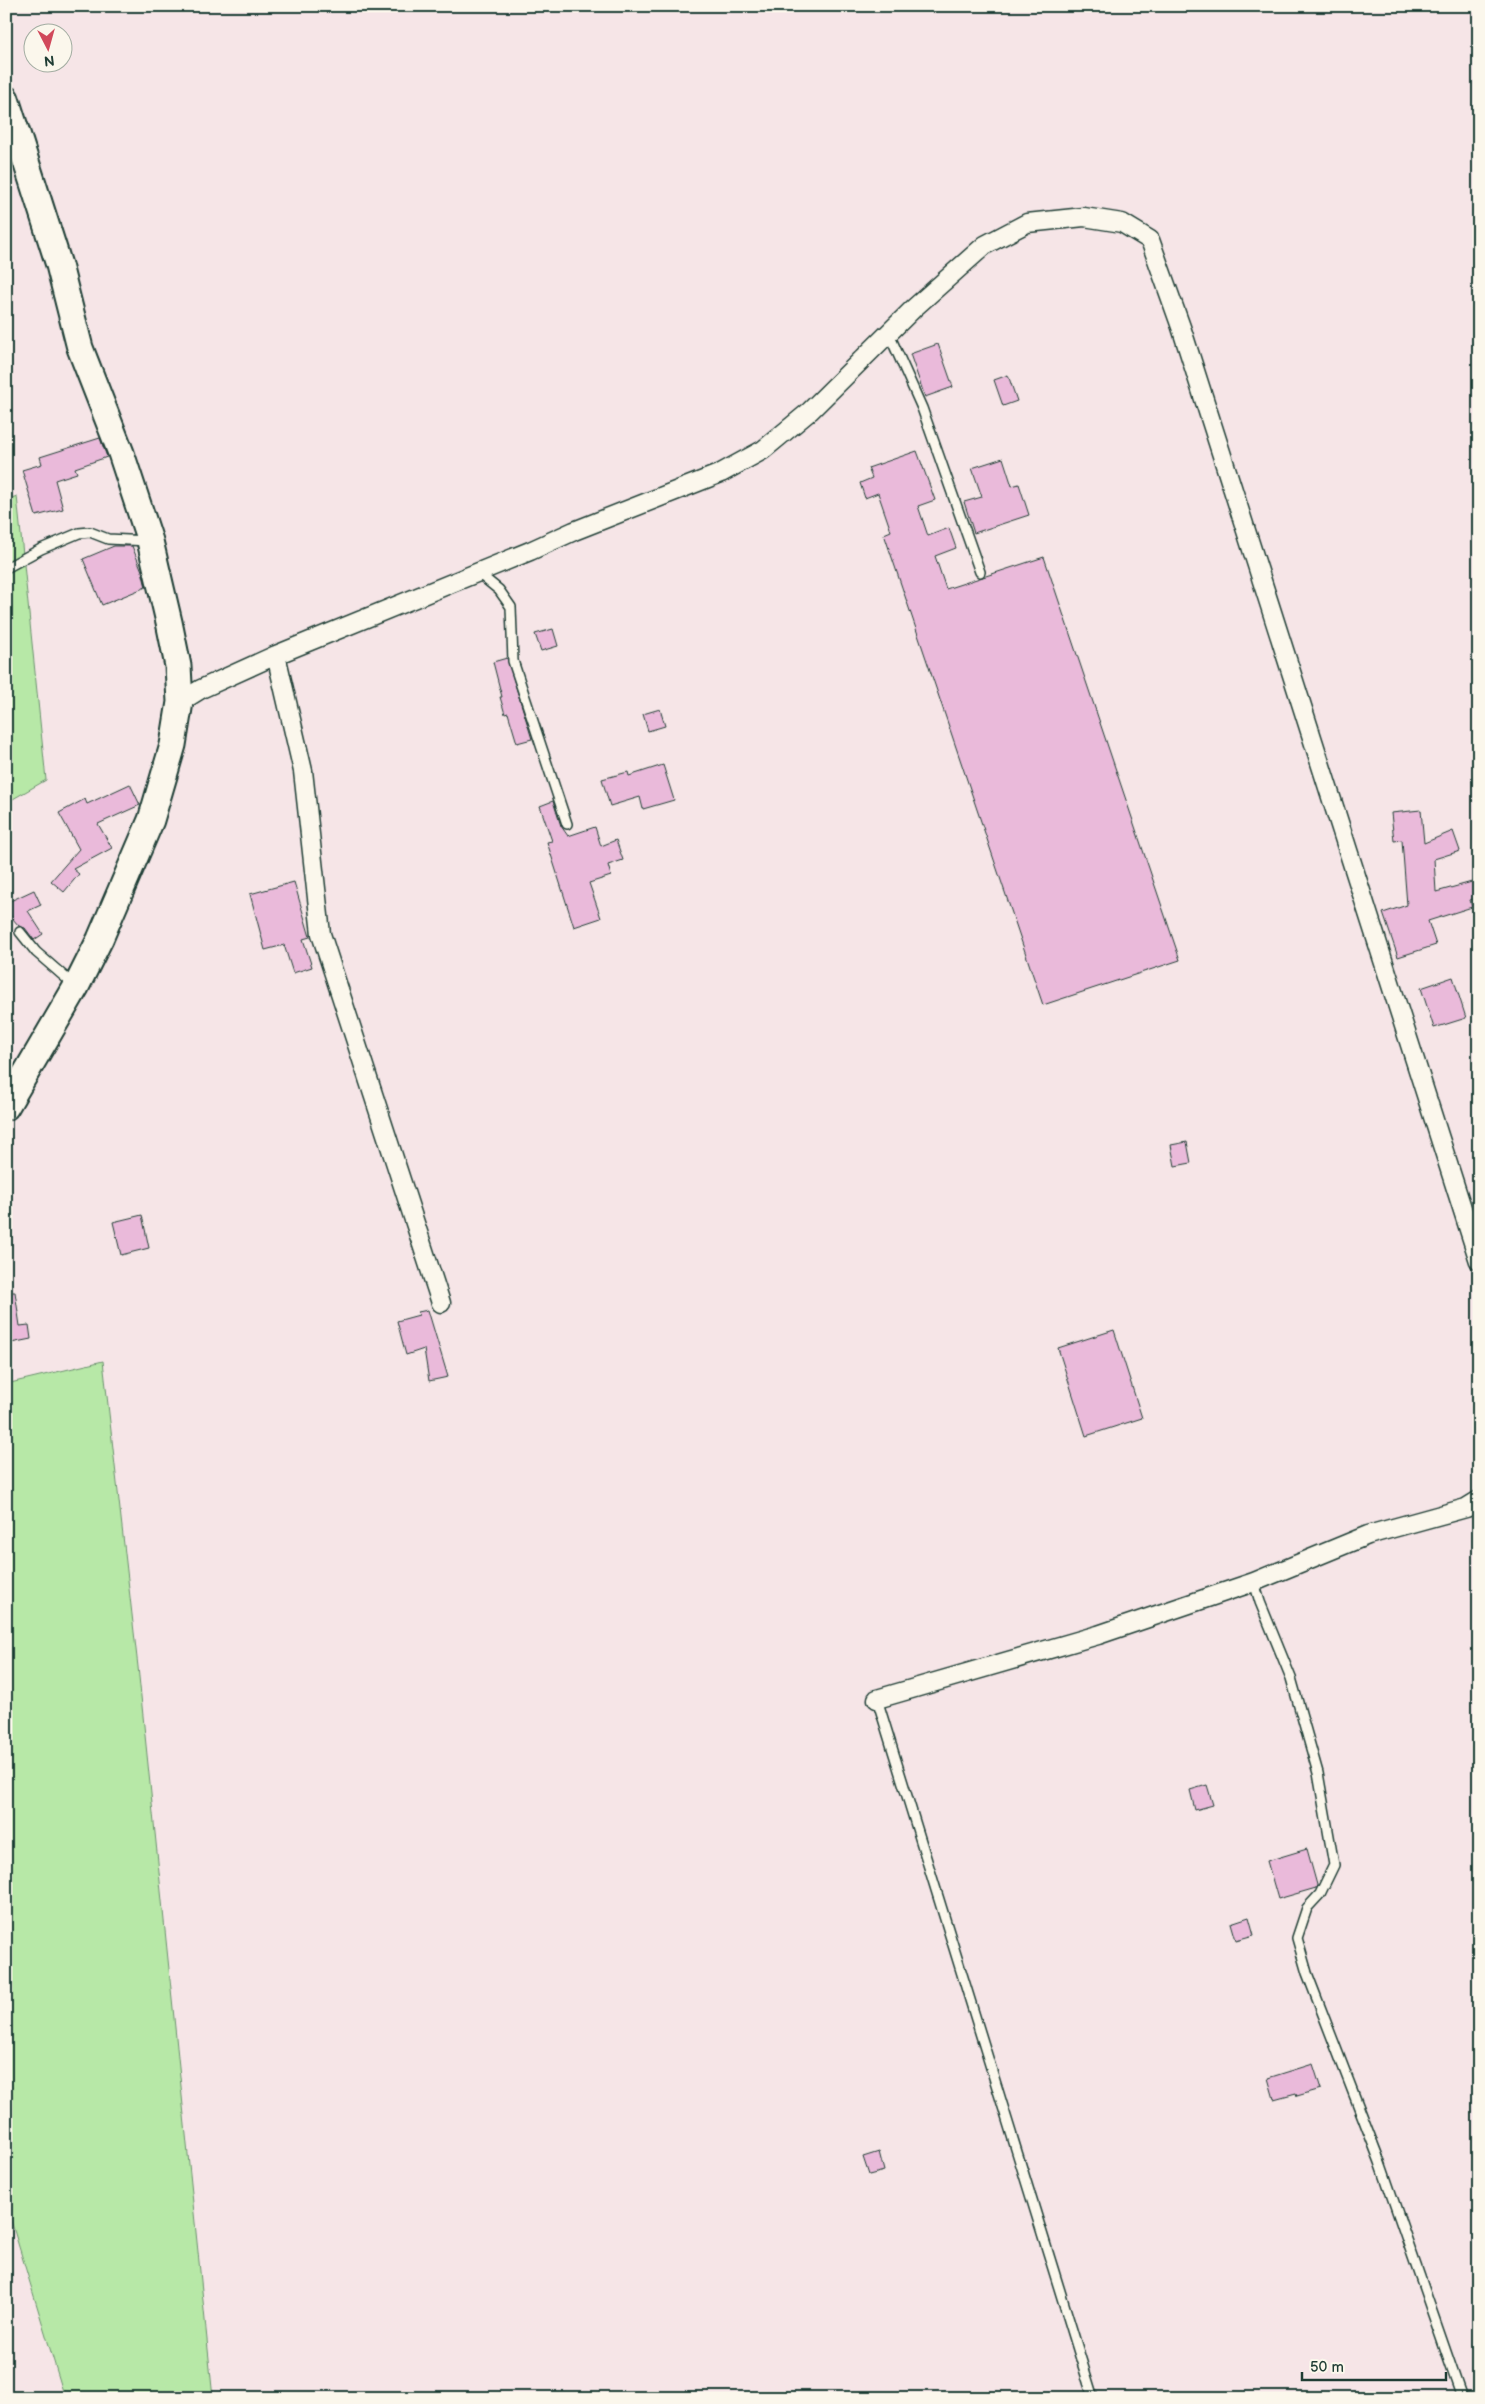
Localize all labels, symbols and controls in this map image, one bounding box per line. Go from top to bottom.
north arrow [22,22,72,72]
text: N [43,51,55,69]
scale bar [1302,2349,1446,2381]
text: 50 m [1310,2358,1344,2377]

